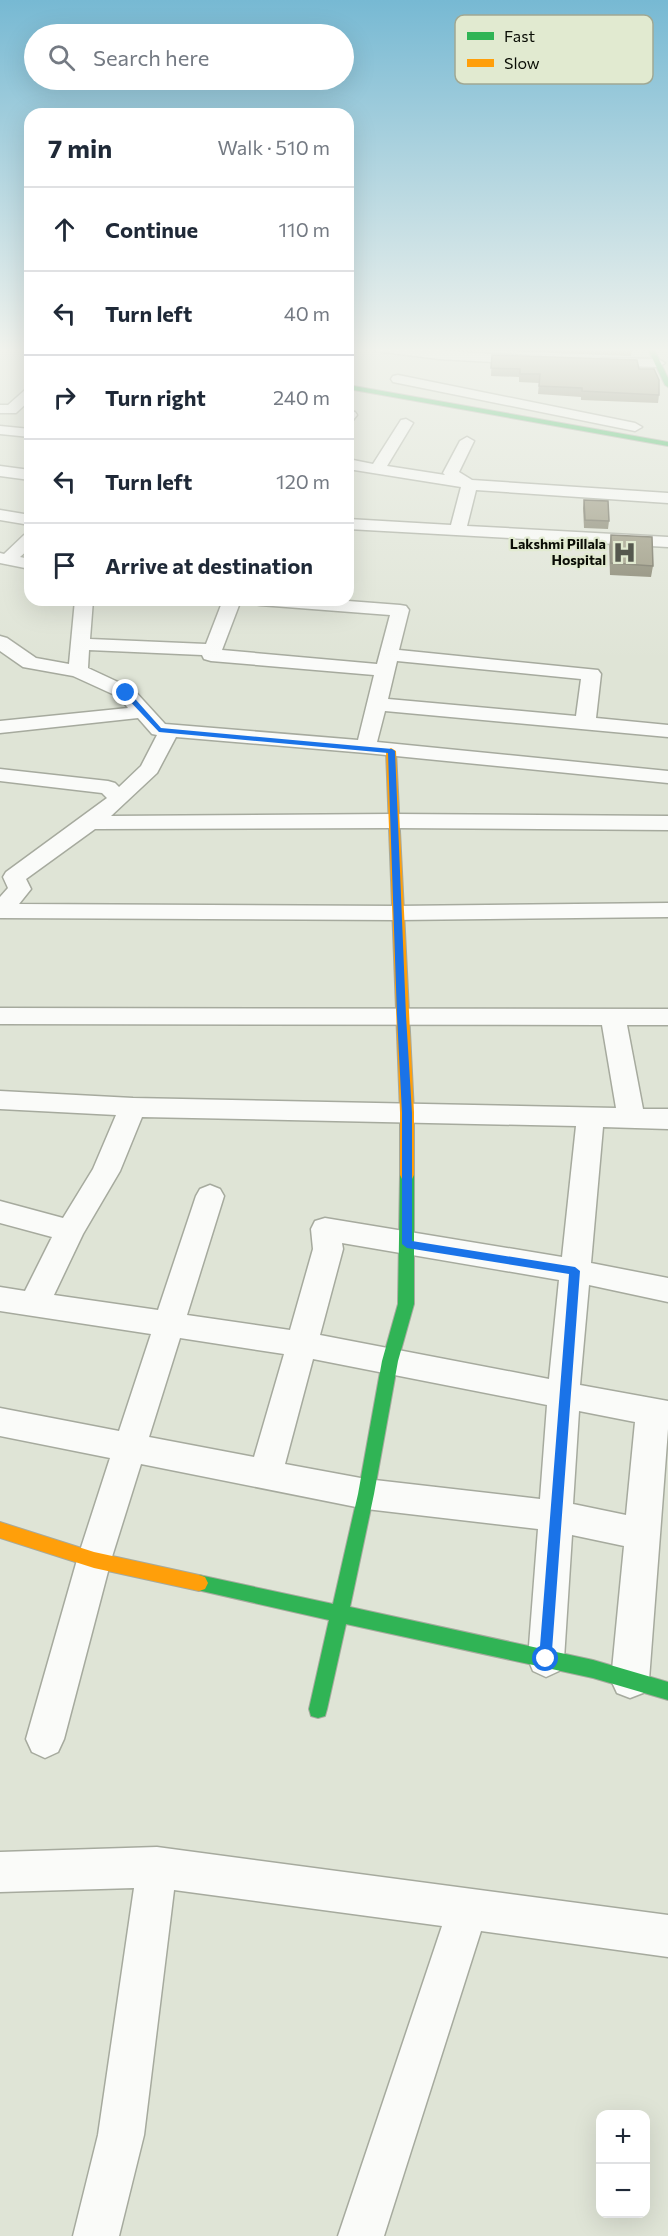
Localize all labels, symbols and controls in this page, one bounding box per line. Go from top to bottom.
legend [455,15,653,84]
search box [24,24,354,90]
text: Fast [504,26,535,45]
icon: search [45,41,78,74]
text: Search here [93,44,209,71]
text: Slow [504,53,540,72]
text: 7 min [48,132,112,163]
text: Walk · 510 m [218,135,330,159]
icon: ahead [48,213,81,246]
text: Continue [105,216,198,243]
text: 110 m [279,217,330,241]
icon: left [48,297,81,330]
text: Turn left [105,300,192,327]
text: 40 m [284,301,330,325]
icon: right [48,381,81,414]
text: Turn right [105,384,206,411]
text: 240 m [273,385,330,409]
icon: left [48,465,81,498]
text: Turn left [105,468,192,495]
text: 120 m [276,469,330,493]
place label: Lakshmi Pillala Hospital [510,535,606,568]
hospital icon: Lakshmi Pillala Hospital [611,539,637,565]
icon: arrive [48,549,81,582]
text: Arrive at destination [105,552,313,579]
route end [112,679,138,705]
route start [532,1645,558,1671]
map controls [596,2110,650,2218]
button: + [596,2110,650,2164]
button: − [596,2164,650,2218]

